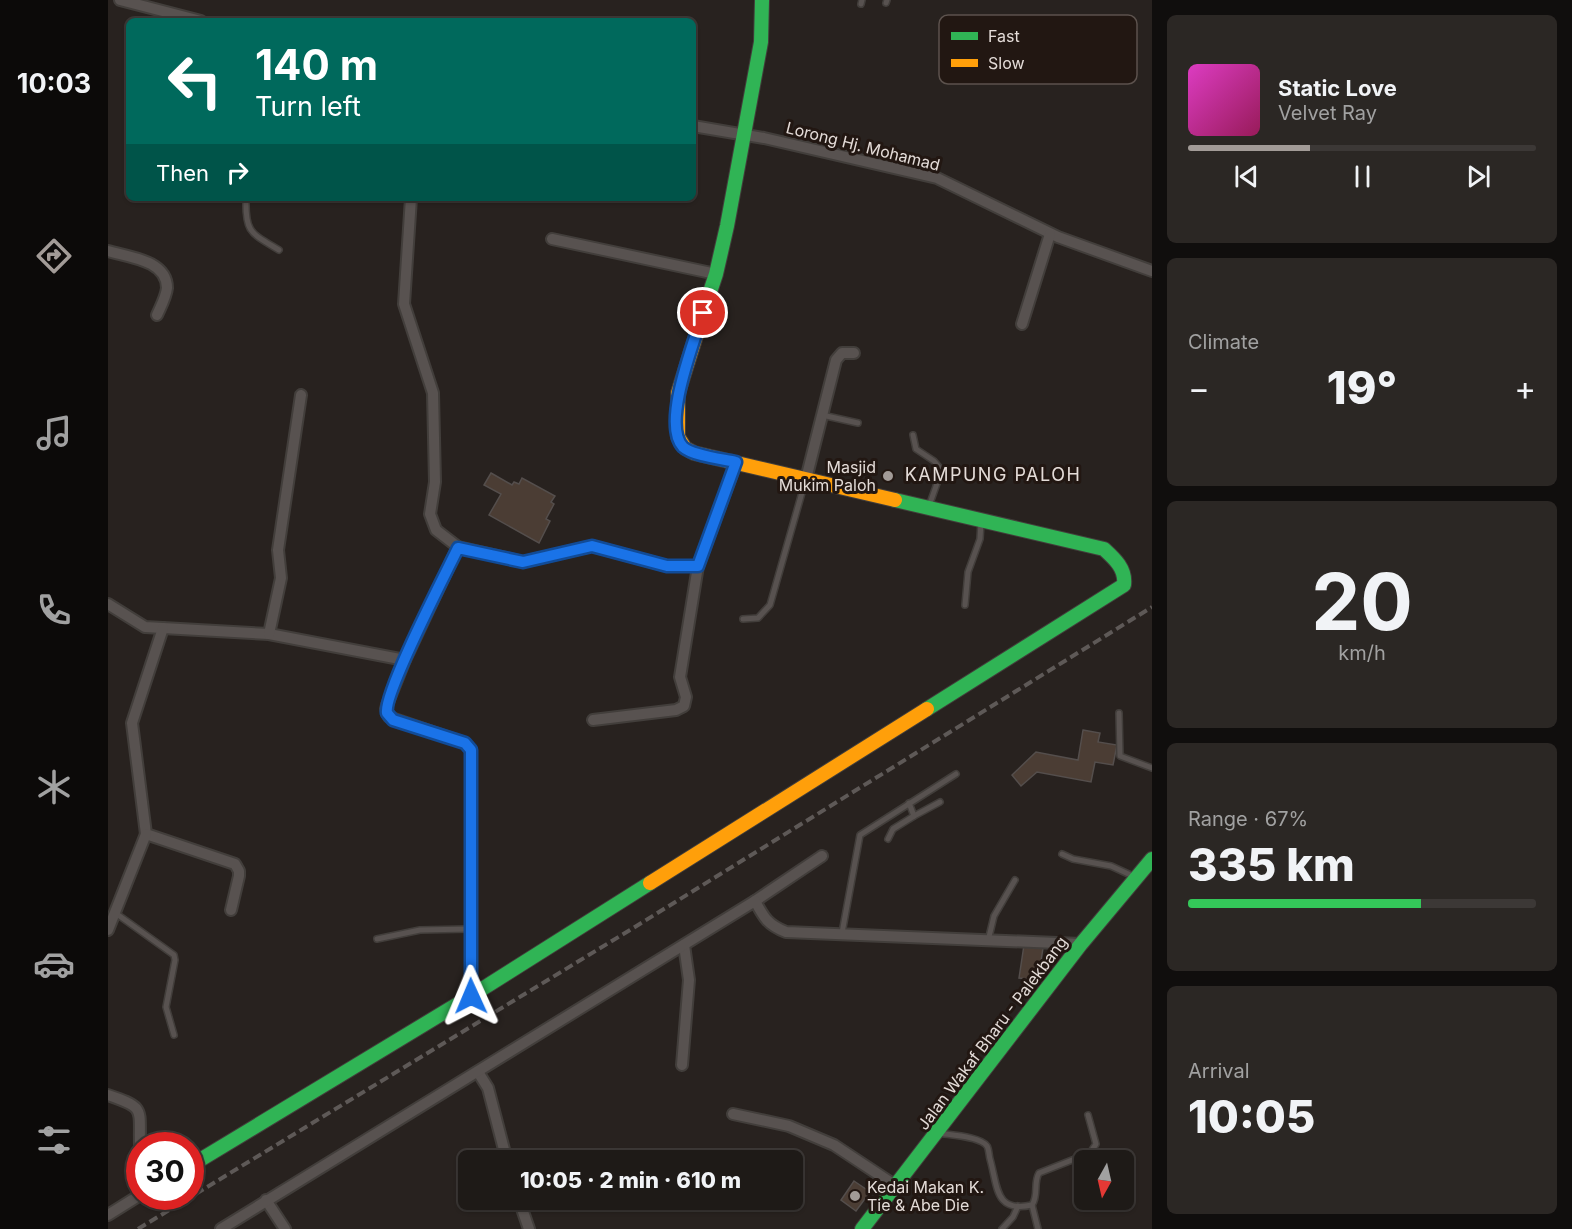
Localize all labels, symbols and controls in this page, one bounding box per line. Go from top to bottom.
legend [939,15,1137,84]
text: Fast [988,26,1020,46]
text: 140 m [255,39,378,90]
icon: left [156,42,234,120]
text: Slow [988,53,1025,73]
text: 10:03 [17,67,91,100]
text: Static Love [1278,75,1397,101]
text: Turn left [255,90,361,123]
text: Velvet Ray [1278,101,1377,125]
street label: Lorong Hj. Mohamad [784,117,942,175]
icon: right [221,156,254,189]
text: Then [156,160,209,186]
icon: previous [1230,160,1263,193]
icon: pause [1346,160,1379,193]
icon: next [1462,160,1495,193]
icon: directions [33,235,75,277]
pin [677,287,728,338]
icon: arrive [686,296,719,329]
text: Climate [1188,330,1259,354]
text: 19° [1327,360,1397,415]
text: − [1188,368,1210,408]
text: + [1514,368,1536,408]
icon: music [33,412,75,454]
place label: Masjid Mukim Paloh [779,457,876,495]
district label: KAMPUNG PALOH [905,464,1081,485]
marker: Masjid Mukim Paloh [881,469,895,483]
text: 20 [1311,554,1413,649]
icon: phone [33,589,75,631]
text: km/h [1338,641,1386,665]
icon: climate [33,766,75,808]
text: Range · 67% [1188,807,1308,831]
text: 335 km [1188,837,1355,892]
street label: Jalan Wakaf Bharu - Palekbang [913,932,1071,1134]
icon: car [33,943,75,985]
position arrow [439,964,503,1028]
text: Arrival [1188,1059,1250,1083]
text: 10:05 [1188,1089,1315,1144]
icon: filters [33,1119,75,1161]
speed limit sign: 30 [126,1132,204,1210]
north arrow [1074,1150,1134,1210]
map controls [1074,1150,1134,1210]
text: 10:05 · 2 min · 610 m [520,1167,741,1193]
place label: Kedai Makan K. Tie & Abe Die [867,1177,984,1215]
marker: Kedai Makan K. Tie & Abe Die [848,1189,862,1203]

